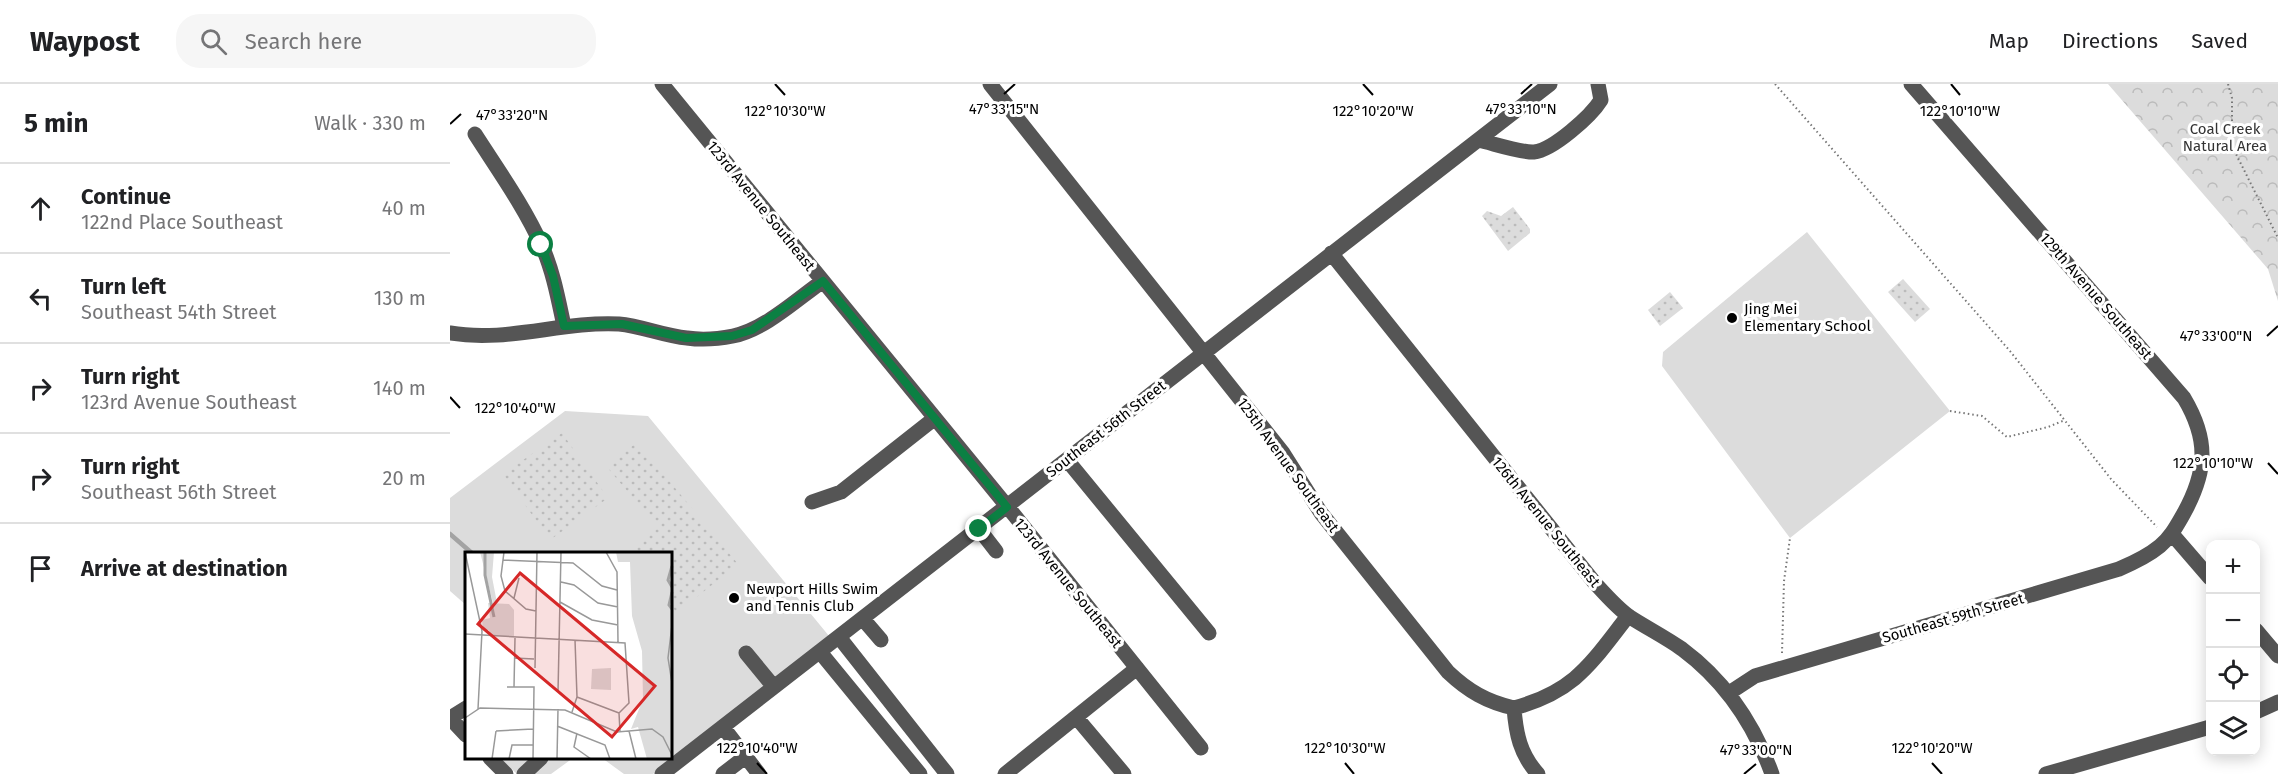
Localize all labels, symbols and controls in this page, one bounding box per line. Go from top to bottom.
search box [176,14,596,68]
text: Waypost [30,25,140,58]
icon: search [197,25,230,58]
text: Search here [245,28,362,55]
text: Map [1989,28,2029,54]
text: Directions [2062,28,2158,54]
text: Saved [2191,28,2248,54]
text: 47°33'15"N [969,100,1039,118]
text: 47°33'10"N [1485,100,1557,118]
text: 122°10'30"W [744,102,826,120]
text: 122°10'20"W [1332,102,1414,120]
text: 122°10'10"W [1920,102,2001,120]
text: 47°33'20"N [476,106,548,124]
text: 5 min [24,108,88,139]
text: Walk · 330 m [314,111,426,135]
park label: Coal Creek Natural Area [2183,120,2267,155]
street label: 123rd Avenue Southeast [703,138,819,275]
text: Continue [81,183,171,210]
icon: ahead [24,192,57,225]
text: 40 m [382,196,426,220]
text: 122nd Place Southeast [81,210,283,234]
street label: 129th Avenue Southeast [2036,229,2156,363]
route start [527,231,553,257]
text: Turn left [81,273,166,300]
icon: left [24,282,57,315]
text: 130 m [374,286,426,310]
text: Southeast 54th Street [81,300,277,324]
place label: Jing Mei Elementary School [1744,300,1872,335]
marker: Jing Mei Elementary School [1725,311,1739,325]
text: 47°33'00"N [2179,327,2253,345]
text: Turn right [81,363,180,390]
icon: right [24,372,57,405]
text: 140 m [373,376,426,400]
street label: Southeast 56th Street [1043,376,1170,481]
text: 123rd Avenue Southeast [81,390,297,414]
street label: 125th Avenue Southeast [1233,394,1343,536]
text: 122°10'40"W [474,399,556,417]
text: Turn right [81,453,180,480]
street label: 126th Avenue Southeast [1488,453,1604,591]
text: 122°10'10"W [2173,454,2254,472]
icon: right [24,462,57,495]
text: 20 m [383,466,426,490]
text: Southeast 56th Street [81,480,277,504]
route end [965,515,991,541]
street label: 123rd Avenue Southeast [1010,515,1126,652]
map controls [2206,540,2260,756]
button: + [2206,540,2260,594]
icon: arrive [24,552,57,585]
inset map [465,552,672,759]
text: Arrive at destination [81,555,288,582]
place label: Newport Hills Swim and Tennis Club [746,580,878,615]
street label: Southeast 59th Street [1880,589,2026,647]
marker: Newport Hills Swim and Tennis Club [727,591,741,605]
button: − [2206,594,2260,648]
button: locate [2206,648,2260,702]
button: layers [2206,702,2260,756]
text: 122°10'40"W [716,739,798,757]
text: 122°10'30"W [1304,739,1386,757]
text: 122°10'20"W [1891,739,1973,757]
text: 47°33'00"N [1719,741,1793,759]

